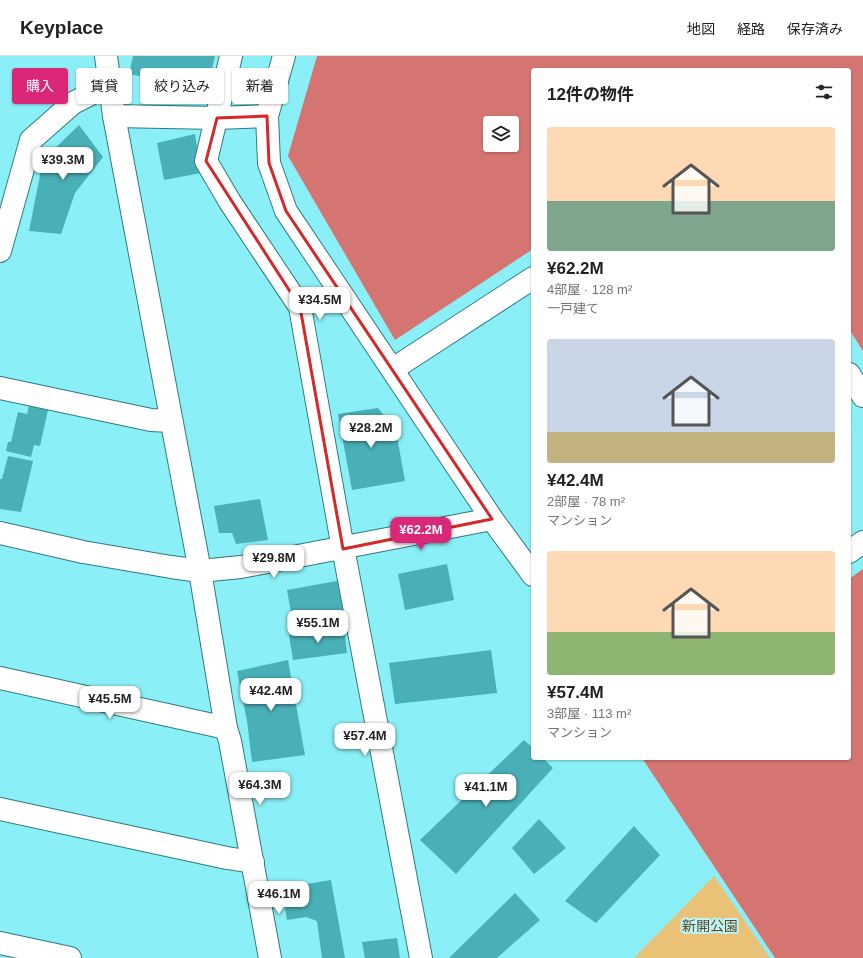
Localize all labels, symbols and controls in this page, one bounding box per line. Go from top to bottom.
text: Keyplace [20,17,103,38]
text: 地図 [687,21,715,37]
text: 経路 [737,21,765,37]
text: 保存済み [787,21,843,37]
chip: 購入 [12,68,68,104]
chip: 賃貸 [76,68,132,104]
chip: 絞り込み [140,68,224,104]
chip: 新着 [232,68,288,104]
icon: filters [813,81,835,103]
text: 12件の物件 [547,85,634,104]
map controls [483,116,519,152]
button: layers [483,116,519,152]
pin: ¥39.3M [30,147,96,181]
text: ¥39.3M [41,152,85,167]
icon: home [655,153,727,225]
text: ¥62.2M [547,259,604,278]
text: 4部屋 · 128 m² [547,282,632,297]
pin: ¥34.5M [287,287,353,321]
text: ¥34.5M [298,292,342,307]
text: 一戸建て [547,301,599,316]
icon: home [655,365,727,437]
pin: ¥28.2M [338,415,404,449]
text: ¥28.2M [349,420,393,435]
text: ¥42.4M [547,471,604,490]
text: 2部屋 · 78 m² [547,494,625,509]
text: マンション [547,513,612,528]
pin: ¥62.2M [388,517,454,551]
text: ¥62.2M [399,522,443,537]
pin: ¥29.8M [241,545,307,579]
text: ¥29.8M [252,550,296,565]
icon: home [655,577,727,649]
pin: ¥55.1M [285,610,351,644]
text: ¥55.1M [296,615,340,630]
pin: ¥42.4M [238,678,304,712]
text: ¥42.4M [249,683,293,698]
text: ¥57.4M [547,683,604,702]
pin: ¥45.5M [77,686,143,720]
text: ¥45.5M [88,691,132,706]
text: 3部屋 · 113 m² [547,706,631,721]
pin: ¥57.4M [332,723,398,757]
text: マンション [547,725,612,740]
text: ¥57.4M [343,728,387,743]
pin: ¥64.3M [227,772,293,806]
pin: ¥41.1M [453,774,519,808]
text: ¥64.3M [238,777,282,792]
text: ¥41.1M [464,779,508,794]
pin: ¥46.1M [246,881,312,915]
text: ¥46.1M [257,886,301,901]
park label: 新開公園 [682,918,738,934]

